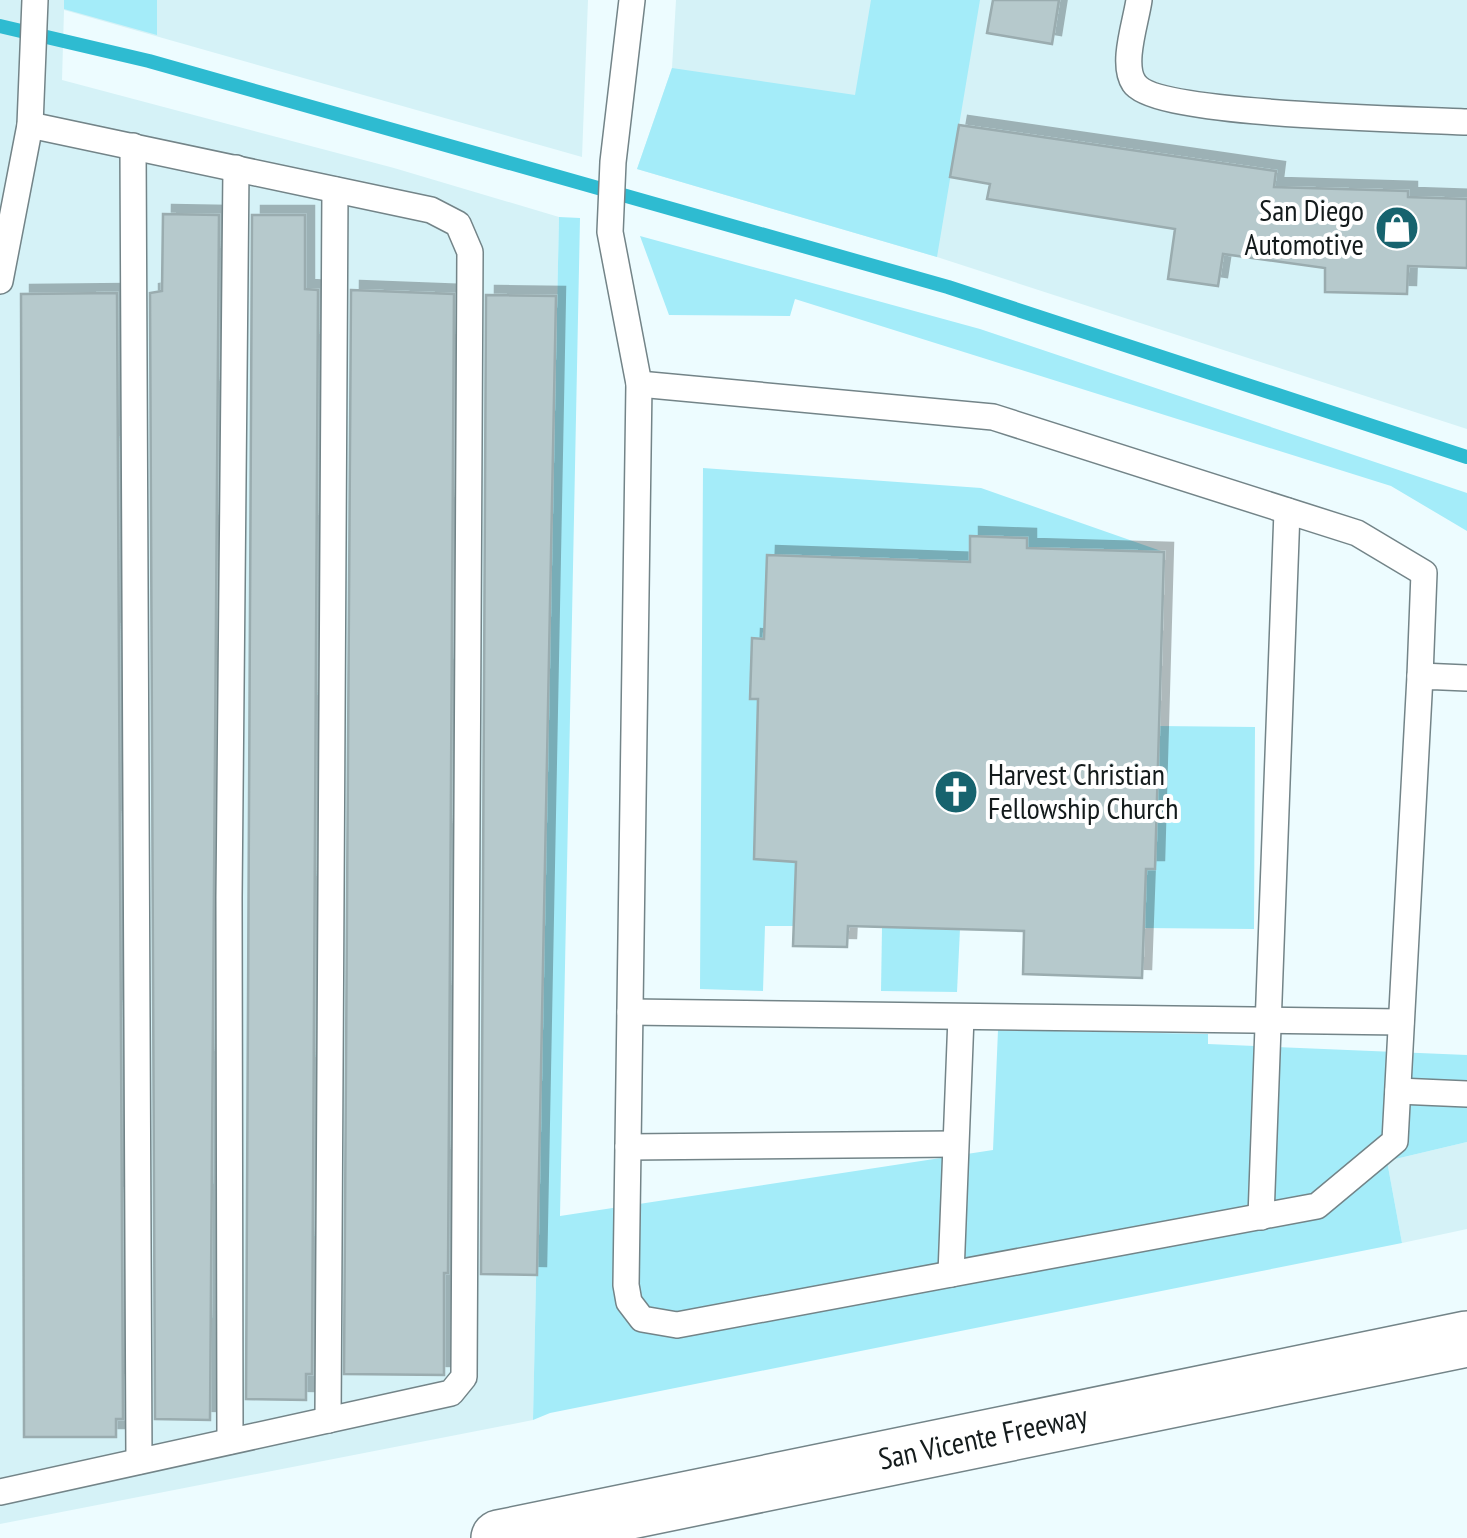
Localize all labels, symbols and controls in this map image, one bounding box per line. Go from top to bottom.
place label: San Diego Automotive [1245,190,1364,263]
shop icon: San Diego Automotive [1374,205,1420,251]
place label: Harvest Christian Fellowship Church [988,754,1178,827]
church icon: Harvest Christian Fellowship Church [933,769,979,815]
street label: San Vicente Freeway [875,1395,1091,1478]

